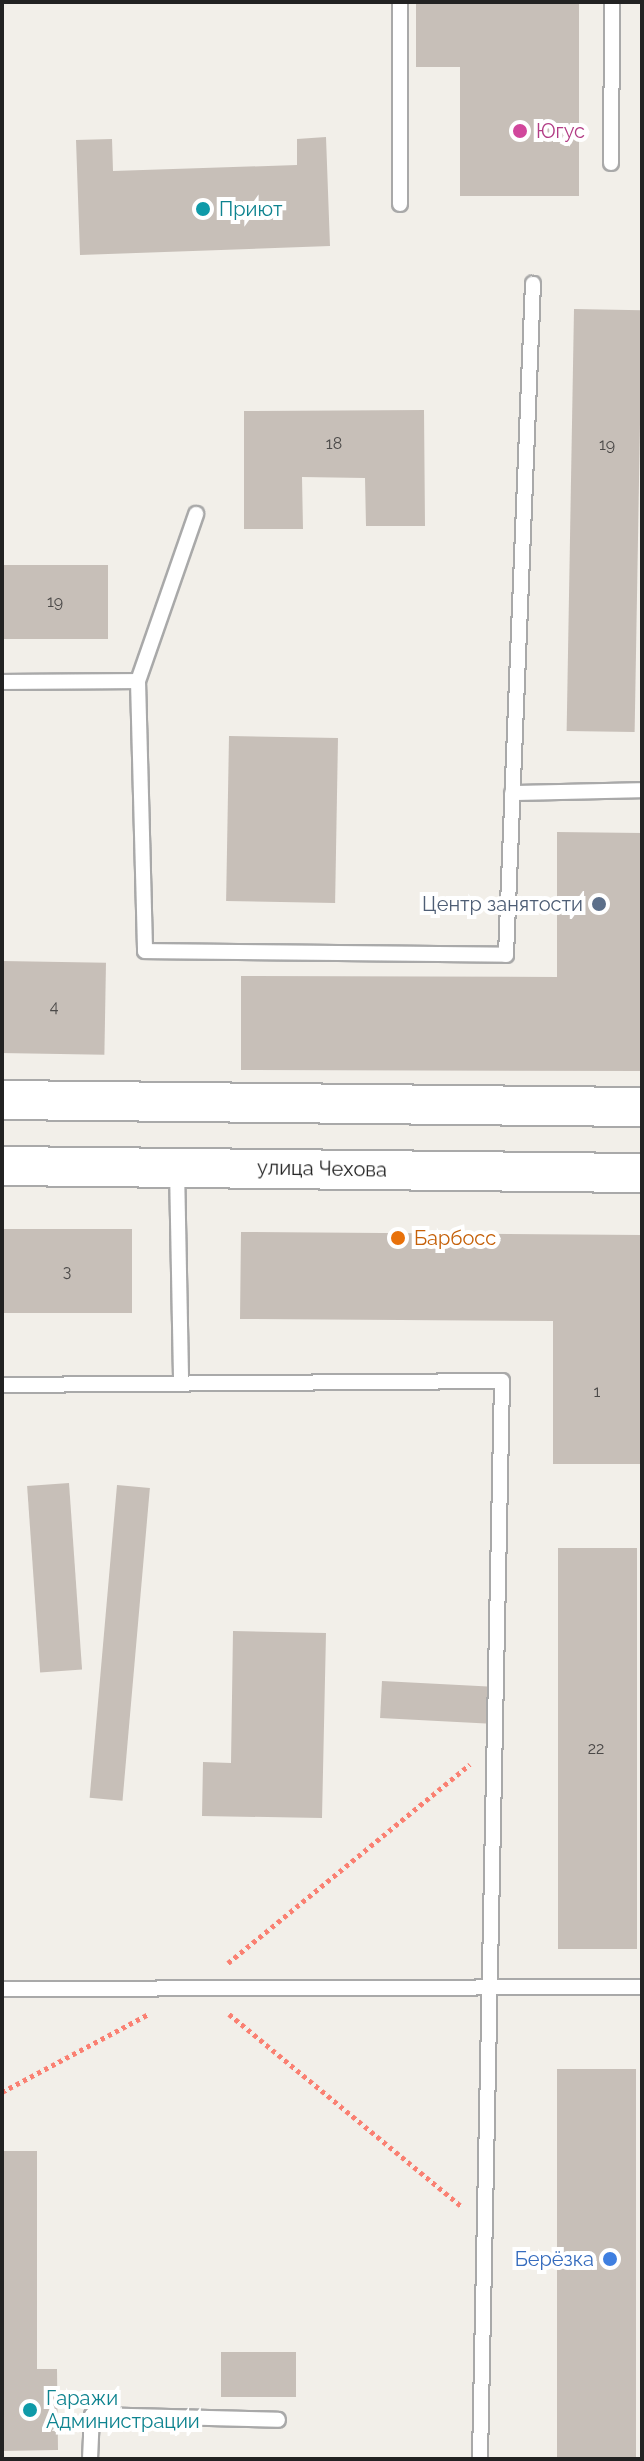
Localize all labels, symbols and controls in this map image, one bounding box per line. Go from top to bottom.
place label: Югус [536,119,585,143]
marker: Югус [511,122,529,140]
place label: Приют [219,197,283,221]
marker: Приют [194,200,212,218]
house number: 18 [326,434,342,454]
house number: 19 [599,435,615,455]
house number: 19 [47,592,63,612]
place label: Центр занятости [422,892,583,916]
marker: Центр занятости [590,895,608,913]
house number: 4 [50,997,58,1017]
street label: улица Чехова [257,1156,387,1182]
place label: Барбосс [414,1226,496,1250]
marker: Барбосс [389,1229,407,1247]
house number: 3 [63,1262,71,1282]
house number: 1 [594,1382,600,1402]
house number: 22 [588,1739,604,1759]
place label: Берёзка [515,2247,594,2271]
marker: Берёзка [601,2250,619,2268]
place label: Гаражи Администрации [46,2386,200,2433]
marker: Гаражи Администрации [21,2401,39,2419]

